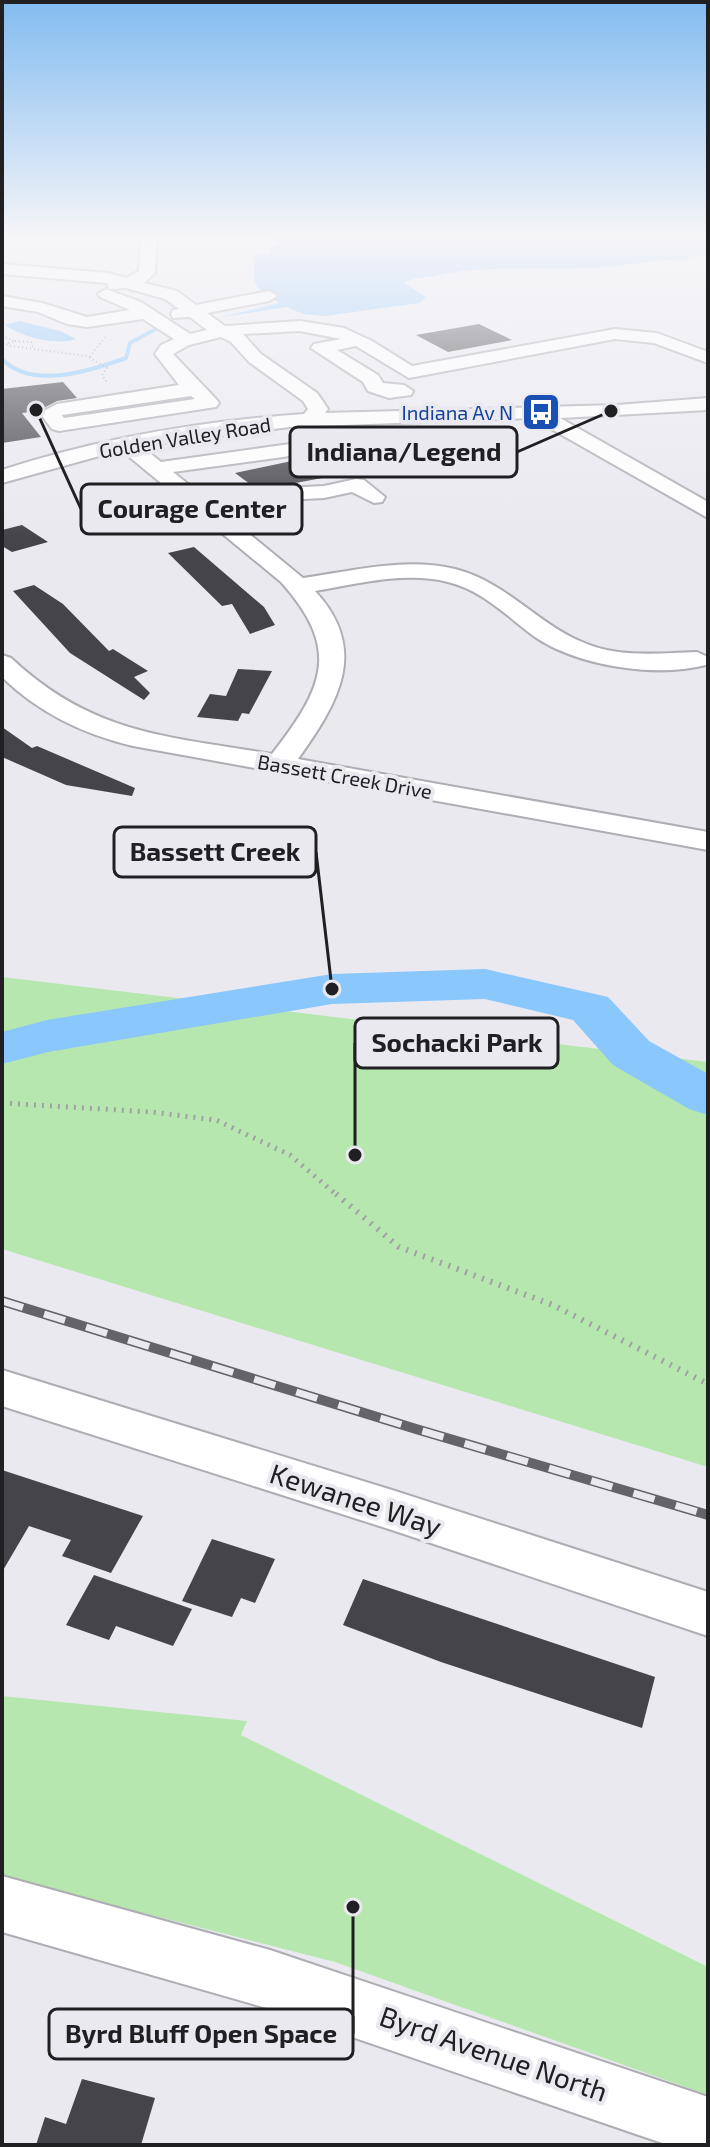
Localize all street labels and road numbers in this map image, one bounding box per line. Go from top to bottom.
street label: Golden Valley Road [97,412,273,462]
street label: Bassett Creek Drive [256,749,434,803]
street label: Kewanee Way [266,1455,446,1543]
street label: Byrd Avenue North [376,1998,612,2108]

